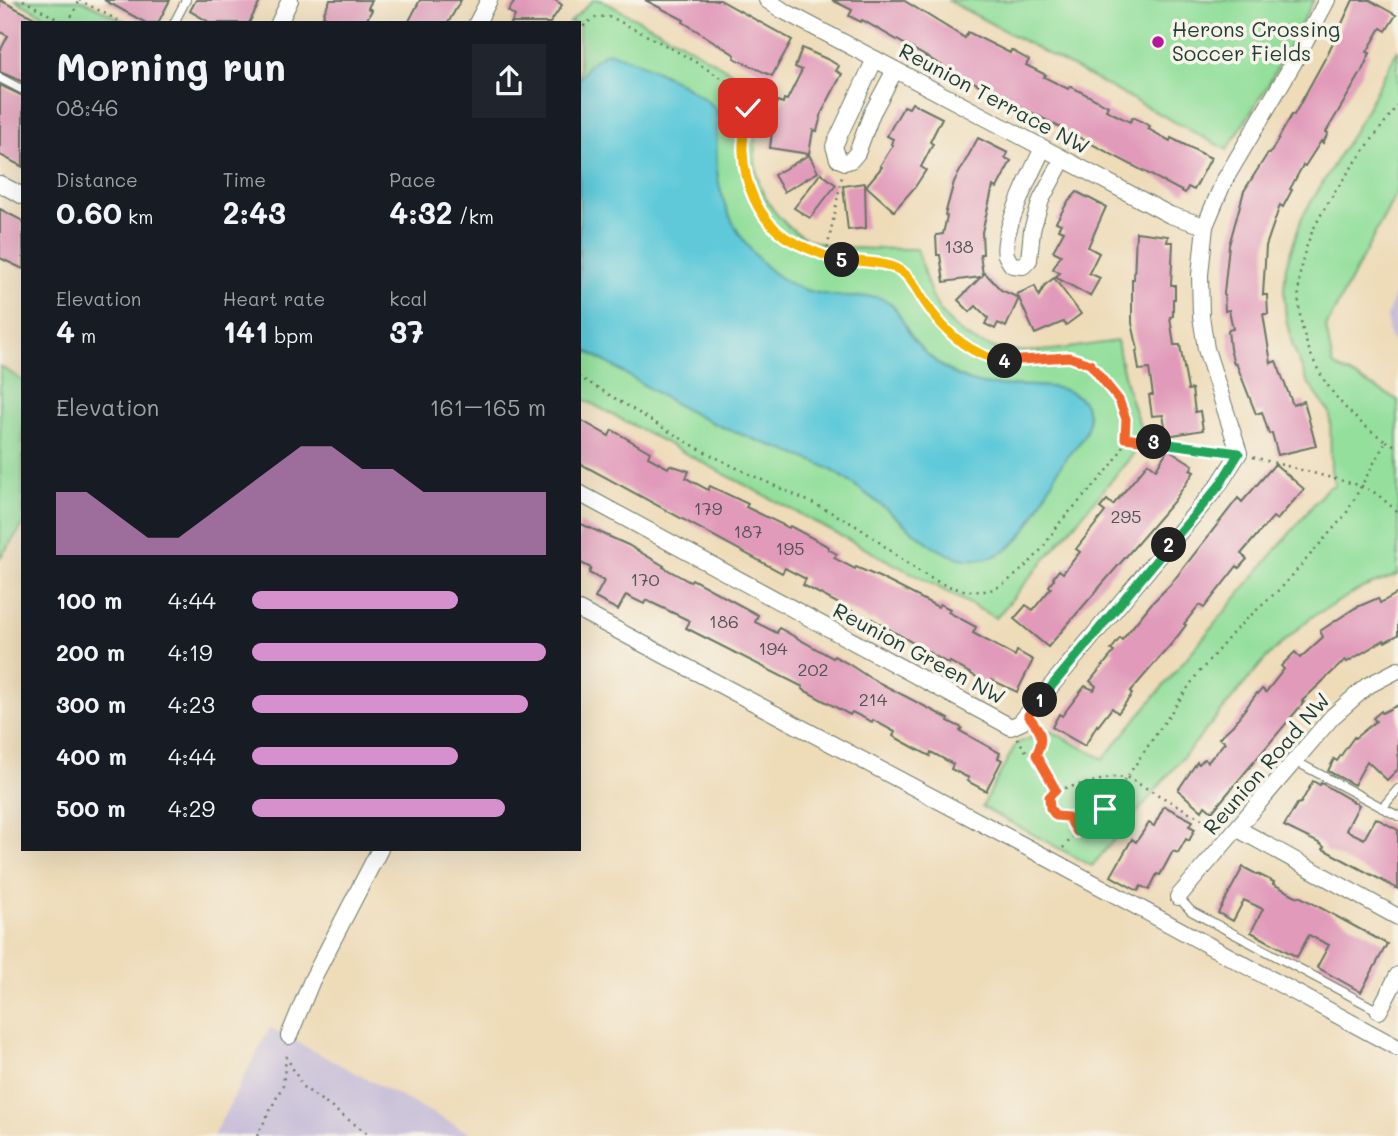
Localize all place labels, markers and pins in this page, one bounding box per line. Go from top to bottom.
place label: Herons Crossing Soccer Fields [1172,15,1340,66]
marker: Herons Crossing Soccer Fields [1150,34,1166,50]
pin [718,78,778,138]
pin: 5 [824,243,860,278]
pin: 4 [988,344,1023,378]
pin: 3 [1136,424,1172,460]
pin: 2 [1152,528,1186,562]
pin: 1 [1023,682,1058,718]
pin [1075,779,1135,839]

